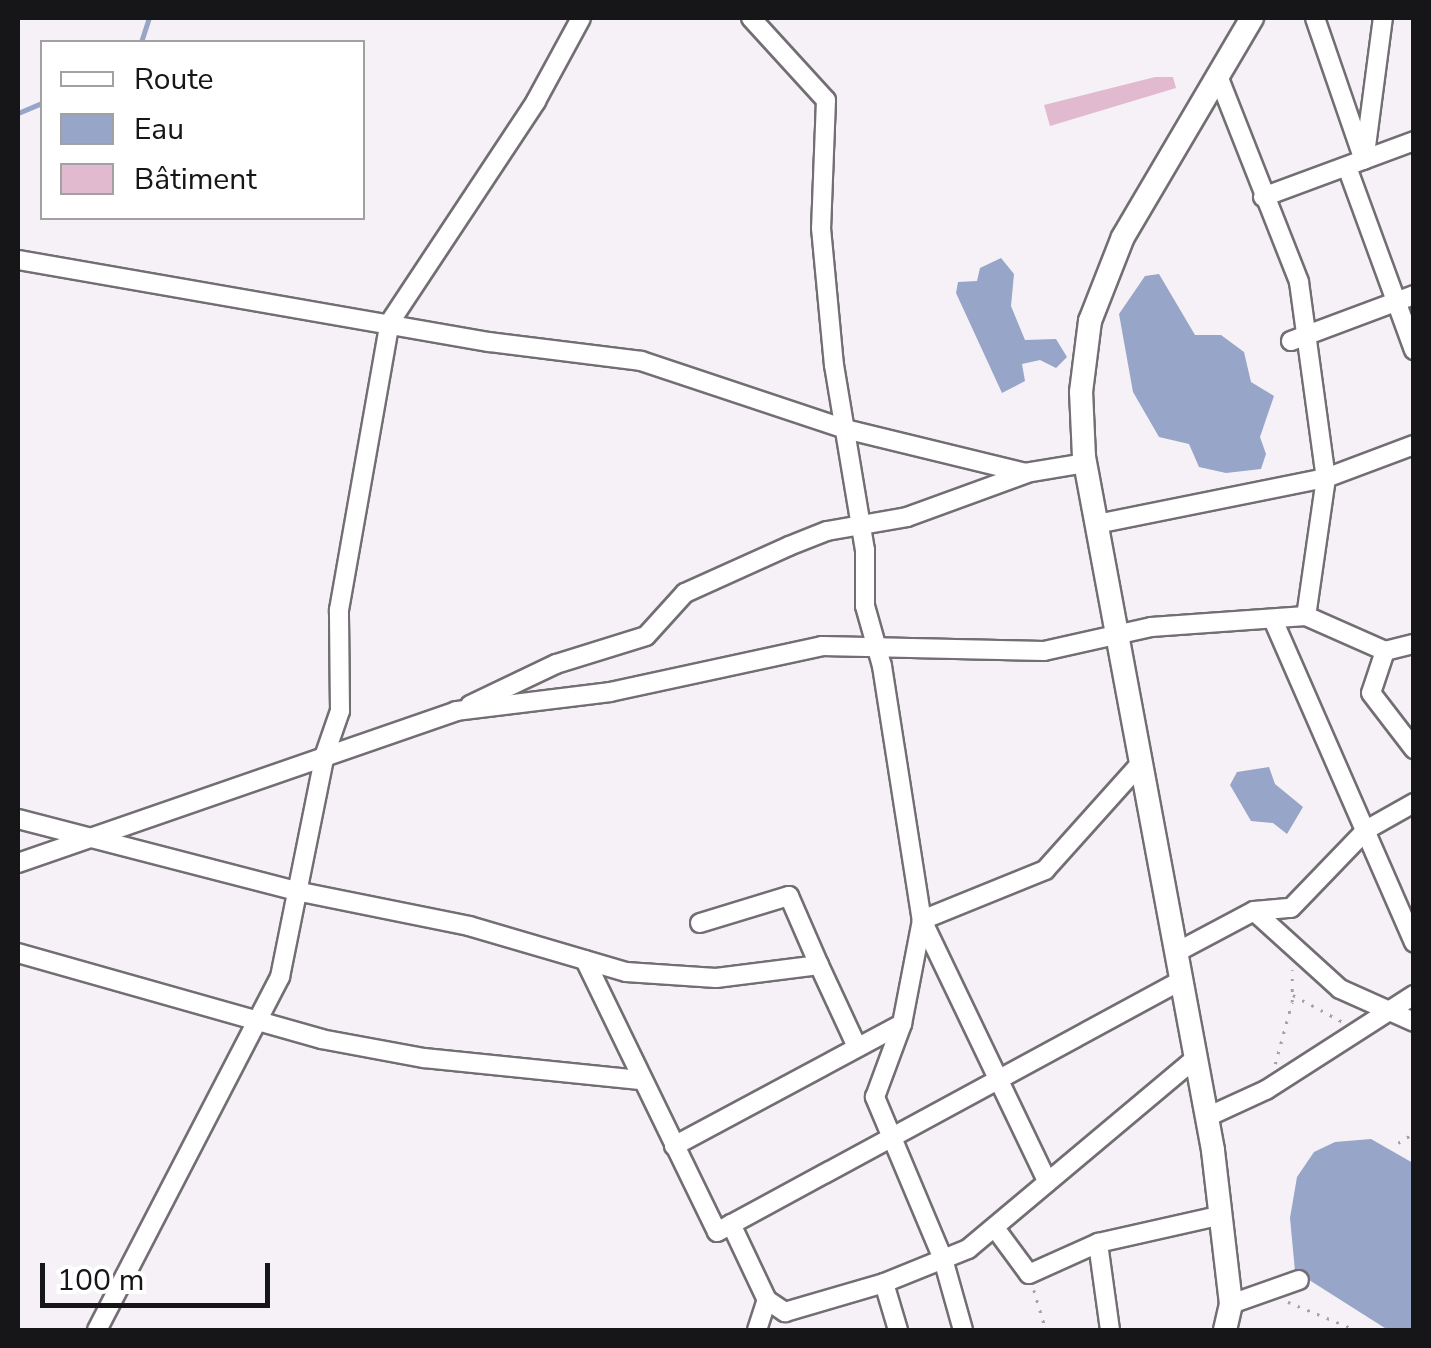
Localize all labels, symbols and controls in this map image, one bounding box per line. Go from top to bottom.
legend [40,40,365,220]
text: Route [134,59,214,100]
text: Eau [134,109,184,150]
text: Bâtiment [134,159,257,200]
scale bar [45,1243,275,1305]
text: 100 m [57,1260,144,1301]

